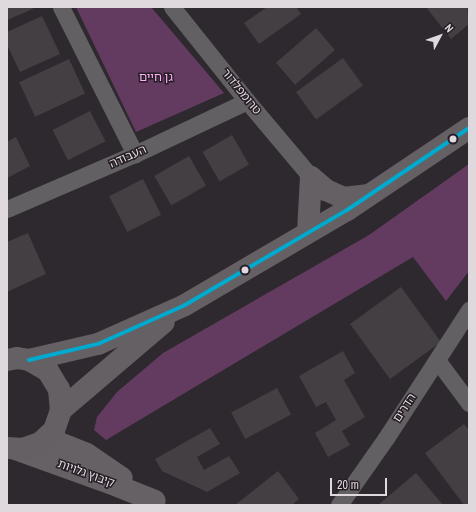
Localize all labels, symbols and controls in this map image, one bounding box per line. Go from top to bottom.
north arrow [420,16,460,56]
text: N [442,21,456,35]
street label: טרומפלדור [218,66,264,118]
park label: גן חיים [139,71,173,85]
unlabelled marker [448,134,458,144]
street label: העבודה [107,143,149,171]
unlabelled marker [240,265,250,275]
street label: הדרים [390,391,420,425]
street label: קיבוץ גלויות [56,457,116,491]
scale bar [332,470,389,496]
text: 20 m [337,477,359,493]

